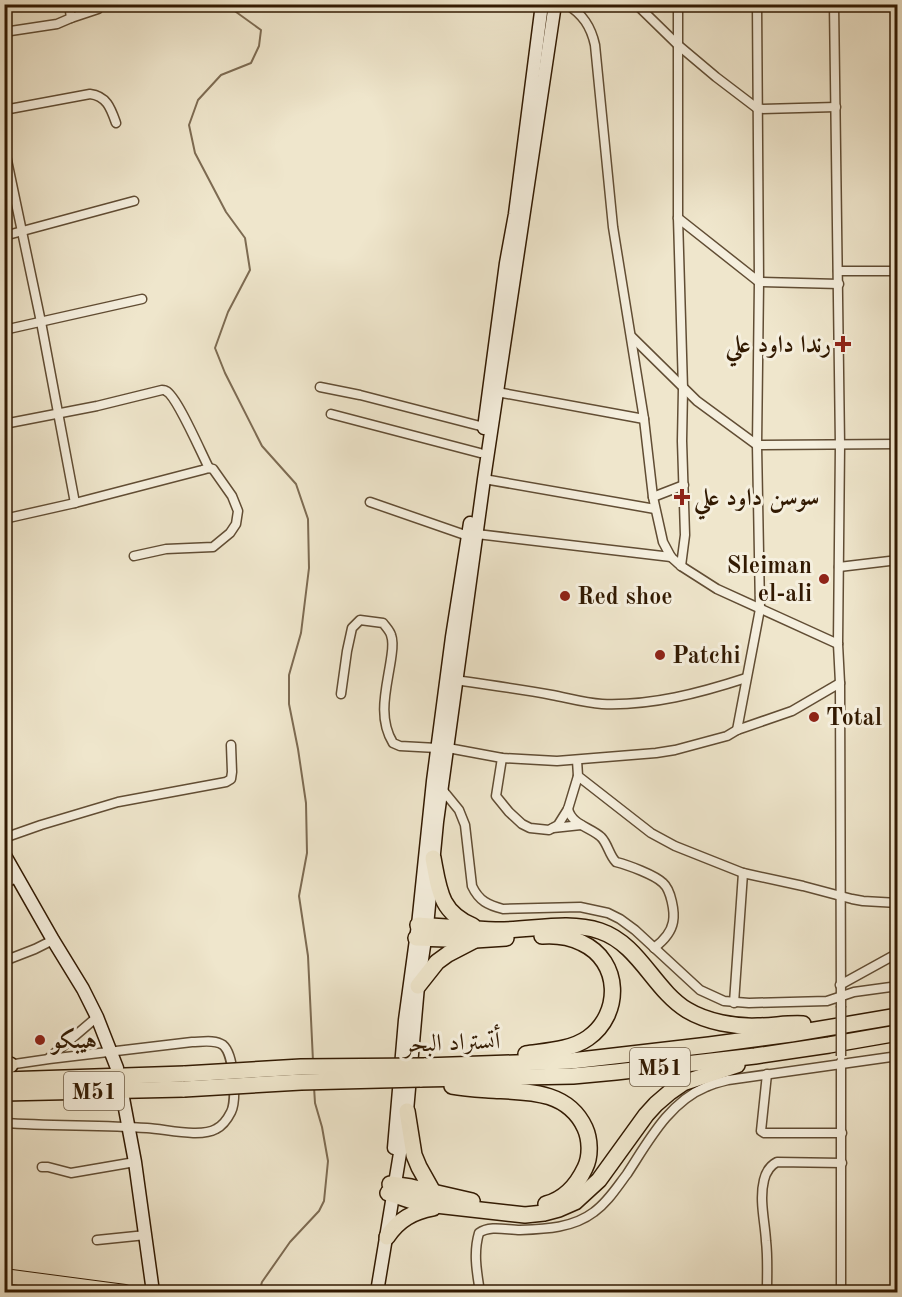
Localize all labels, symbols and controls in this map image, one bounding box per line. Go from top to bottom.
place label: رندا داود علي [724,334,831,367]
marker: رندا داود علي [836,337,850,351]
place label: سوسن داود علي [693,487,819,520]
marker: سوسن داود علي [675,490,689,504]
place label: Sleiman el-ali [727,555,812,607]
marker: Sleiman el-ali [817,572,831,586]
place label: Red shoe [577,586,673,610]
marker: Red shoe [558,589,572,603]
place label: Patchi [672,645,741,669]
marker: Patchi [653,648,667,662]
place label: Total [826,707,882,731]
marker: Total [807,710,821,724]
street label: أتستراد البحر [400,1023,501,1059]
place label: هيبكو [49,1027,97,1055]
marker: هيبكو [33,1033,47,1047]
road number: M51 [630,1048,690,1086]
road number: M51 [64,1072,124,1110]

